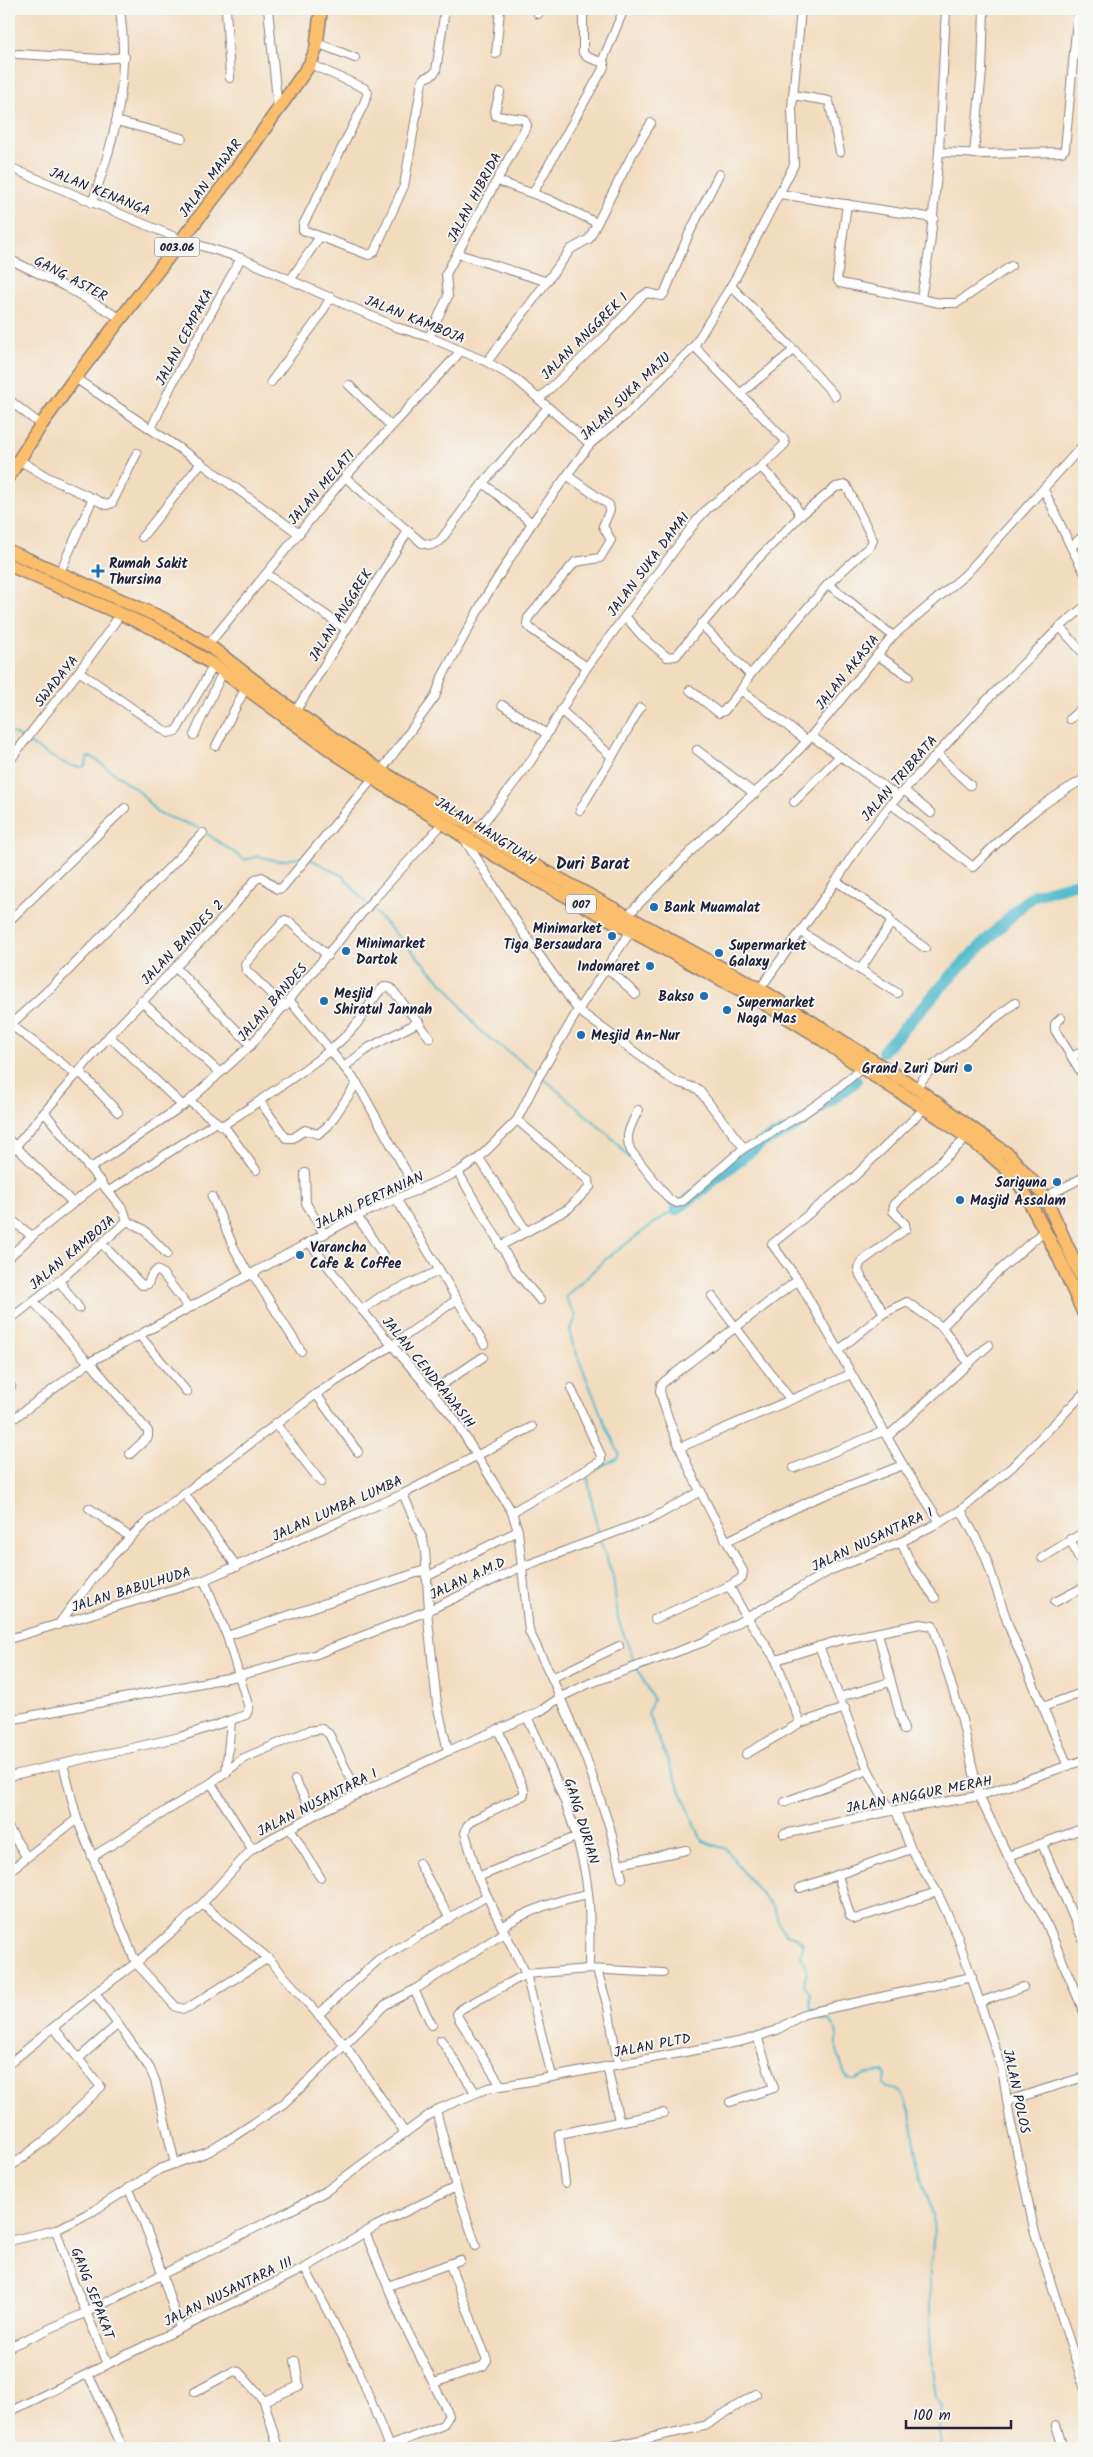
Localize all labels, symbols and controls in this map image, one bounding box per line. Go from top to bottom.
street label: JALAN MAWAR [174,135,248,223]
street label: JALAN HIBRIDA [442,149,508,246]
street label: JALAN KENANGA [46,162,153,222]
road number: 003.06 [154,238,200,256]
street label: GANG ASTER [30,250,111,307]
street label: JALAN CEMPAKA [150,285,220,390]
street label: JALAN ANGGREK 1 [536,288,634,386]
street label: JALAN KAMBOJA [361,290,468,350]
street label: JALAN SUKA MAJU [575,347,676,446]
street label: JALAN MELATI [283,445,361,530]
street label: JALAN SUKA DAMAI [602,508,695,622]
place label: Rumah Sakit Thursina [109,553,189,591]
marker: Rumah Sakit Thursina [91,564,105,578]
street label: JALAN ANGGREK [303,564,379,666]
street label: JALAN AKASIA [810,630,885,715]
street label: SWADAYA [29,651,85,712]
street label: JALAN TRIBRATA [856,731,943,827]
street label: JALAN HANGTUAH [430,792,540,872]
district label: Duri Barat [556,852,631,877]
road number: 007 [566,894,596,914]
street label: JALAN BANDES 2 [136,895,229,990]
place label: Bank Muamalat [664,897,761,919]
marker: Bank Muamalat [648,901,660,913]
place label: Minimarket Tiga Bersaudara [503,918,603,956]
marker: Minimarket Tiga Bersaudara [606,930,618,942]
place label: Minimarket Dartok [356,933,426,971]
place label: Supermarket Galaxy [729,935,807,973]
marker: Minimarket Dartok [340,945,352,957]
marker: Supermarket Galaxy [713,947,725,959]
place label: Indomaret [577,956,641,978]
street label: JALAN BANDES [232,958,314,1047]
marker: Indomaret [644,960,656,972]
place label: Mesjid Shiratul Jannah [334,983,432,1021]
place label: Bakso [658,986,695,1008]
marker: Bakso [698,990,710,1002]
place label: Supermarket Naga Mas [737,992,815,1030]
marker: Mesjid Shiratul Jannah [318,995,330,1007]
marker: Supermarket Naga Mas [721,1004,733,1016]
place label: Mesjid An-Nur [591,1025,681,1047]
marker: Mesjid An-Nur [575,1029,587,1041]
place label: Grand Zuri Duri [862,1058,958,1080]
marker: Grand Zuri Duri [962,1062,974,1074]
street label: JALAN PERTANIAN [311,1166,428,1236]
place label: Sariguna [995,1172,1047,1194]
marker: Sariguna [1051,1176,1063,1188]
place label: Masjid Assalam [970,1190,1066,1212]
marker: Masjid Assalam [954,1194,966,1206]
street label: JALAN KAMBOJA [25,1210,121,1295]
place label: Varancha Cafe & Coffee [310,1237,402,1275]
marker: Varancha Cafe & Coffee [294,1249,306,1261]
street label: JALAN CENDRAWASIH [376,1312,480,1433]
street label: JALAN LUMBA LUMBA [269,1470,406,1548]
street label: JALAN NUSANTARA I [808,1502,937,1578]
street label: JALAN A.M.D [426,1552,509,1606]
street label: JALAN BABULHUDA [69,1561,194,1619]
street label: JALAN NUSANTARA I [254,1763,381,1843]
street label: JALAN ANGGUR MERAH [844,1770,994,1820]
street label: GANG DURIAN [558,1776,605,1867]
street label: JALAN PLTD [612,2028,693,2064]
street label: JALAN POLOS [996,2047,1036,2136]
street label: GANG SEPAKAT [64,2244,120,2344]
street label: JALAN NUSANTARA III [160,2251,297,2333]
scale bar [906,2397,1010,2429]
text: 100 m [913,2404,951,2428]

